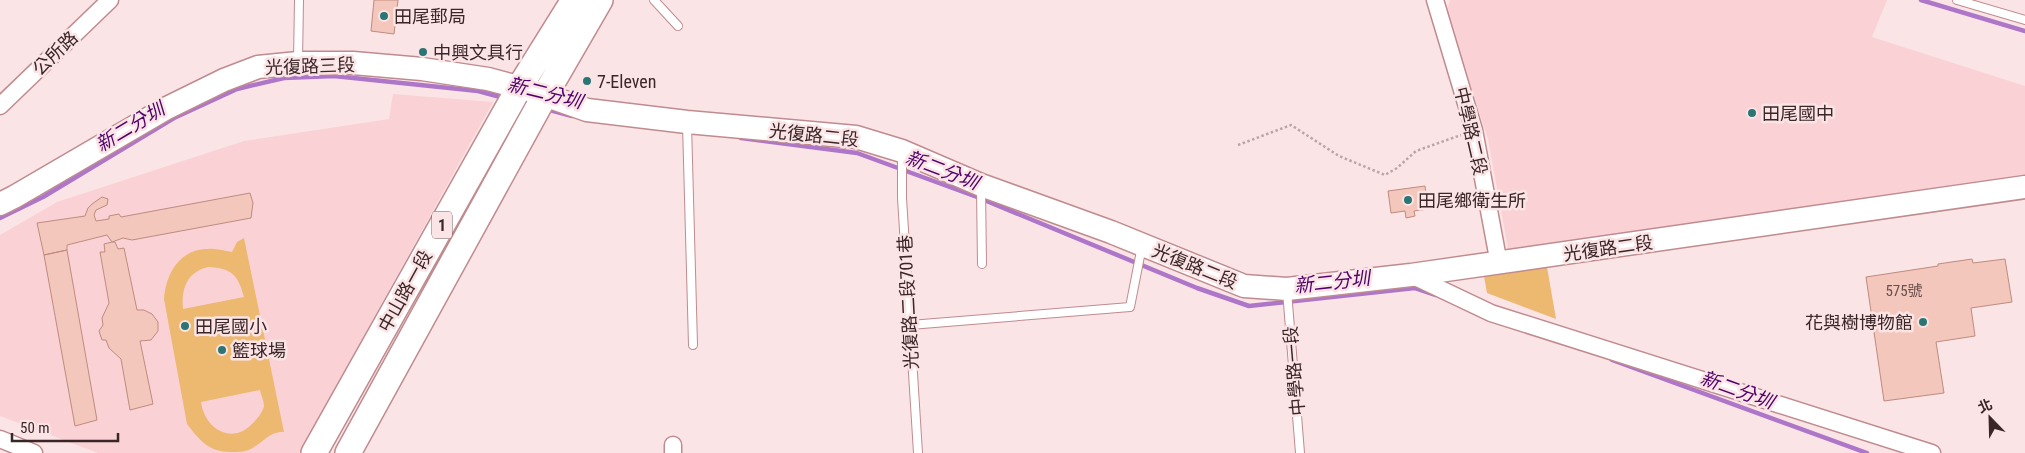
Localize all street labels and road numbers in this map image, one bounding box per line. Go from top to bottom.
street label: 公所路 [28,27,82,79]
street label: 光復路三段 [265,54,355,78]
street label: 中學路二段 [1451,85,1491,177]
street label: 光復路二段 [768,120,860,150]
road number: 1 [432,212,452,238]
street label: 光復路二段 [1562,231,1654,265]
street label: 光復路二段701巷 [894,234,922,370]
street label: 光復路二段 [1149,239,1241,293]
street label: 中山路一段 [374,247,436,335]
street label: 中學路一段 [1280,325,1308,417]

